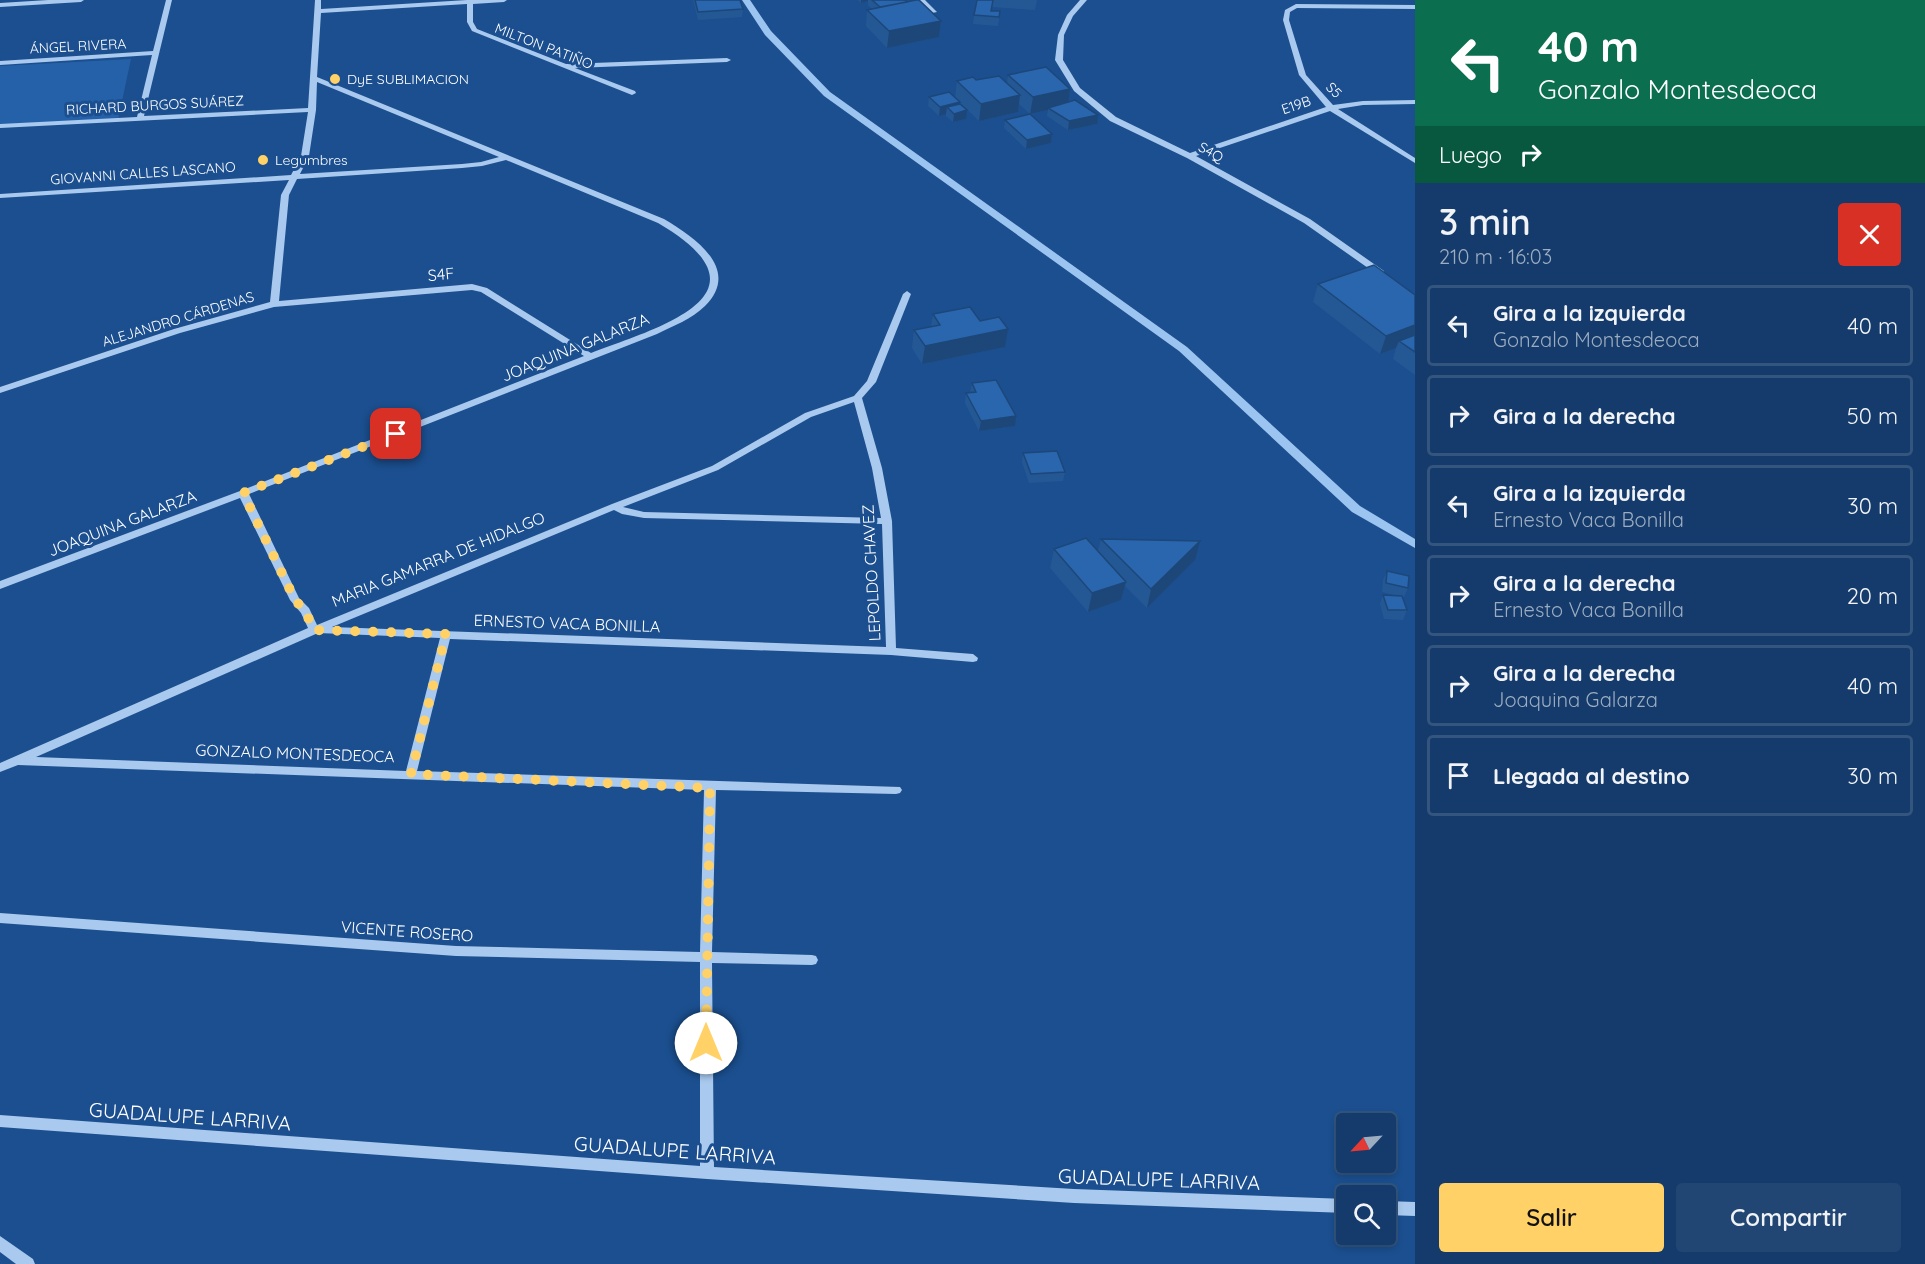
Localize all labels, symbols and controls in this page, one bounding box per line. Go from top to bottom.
street label: MILTON PATIÑO [492,19,596,73]
text: 40 m [1538,20,1639,73]
icon: left [1439,24,1517,102]
street label: ÁNGEL RIVERA [29,34,127,58]
place label: DyE SUBLIMACION [347,70,469,88]
marker: DyE SUBLIMACION [328,72,342,86]
text: Gonzalo Montesdeoca [1538,72,1817,106]
street label: S5 [1322,78,1346,102]
street label: RICHARD BURGOS SUÁREZ [66,91,244,119]
street label: E19B [1279,92,1313,118]
street label: S4Q [1195,138,1228,167]
icon: right [1514,138,1547,171]
text: Luego [1439,141,1502,169]
place label: Legumbres [275,151,348,169]
marker: Legumbres [256,153,270,167]
street label: GIOVANNI CALLES LASCANO [50,158,236,188]
text: 3 min [1439,199,1531,244]
button: close [1838,203,1901,266]
text: 210 m · 16:03 [1439,244,1552,269]
street label: S4F [427,263,455,285]
street label: ALEJANDRO CÁRDENAS [100,287,256,351]
text: Gira a la izquierda [1493,299,1686,327]
street label: JOAQUINA GALARZA [498,308,652,386]
icon: left [1442,309,1475,342]
text: 40 m [1847,312,1898,340]
text: Gonzalo Montesdeoca [1493,327,1700,352]
icon: right [1442,399,1475,432]
text: Gira a la derecha [1493,402,1676,430]
text: 50 m [1847,402,1898,430]
pin [370,408,421,459]
icon: arrive [379,417,412,450]
text: Gira a la izquierda [1493,479,1686,507]
street label: JOAQUINA GALARZA [45,485,199,561]
icon: left [1442,489,1475,522]
text: 30 m [1847,492,1898,520]
street label: LEPOLDO CHAVEZ [857,504,885,642]
street label: MARIA GAMARRA DE HIDALGO [328,507,548,611]
text: Ernesto Vaca Bonilla [1493,507,1684,532]
text: Gira a la derecha [1493,569,1676,597]
icon: right [1442,579,1475,612]
text: 20 m [1847,582,1898,610]
text: Ernesto Vaca Bonilla [1493,597,1684,622]
street label: ERNESTO VACA BONILLA [473,610,661,636]
text: Gira a la derecha [1493,659,1676,687]
icon: right [1442,669,1475,702]
text: 40 m [1847,672,1898,700]
text: Joaquina Galarza [1493,687,1658,712]
street label: GONZALO MONTESDEOCA [195,740,395,766]
icon: arrive [1442,759,1475,792]
text: Llegada al destino [1493,762,1690,790]
text: 30 m [1847,762,1898,790]
street label: VICENTE ROSERO [340,916,474,946]
position arrow [674,1011,738,1075]
street label: GUADALUPE LARRIVA [88,1096,292,1136]
north arrow [1336,1113,1396,1173]
map controls [1336,1113,1396,1245]
street label: GUADALUPE LARRIVA [573,1130,777,1170]
street label: GUADALUPE LARRIVA [1057,1163,1261,1195]
button: Salir [1439,1183,1664,1252]
button: Compartir [1676,1183,1901,1252]
button: search [1336,1185,1396,1245]

